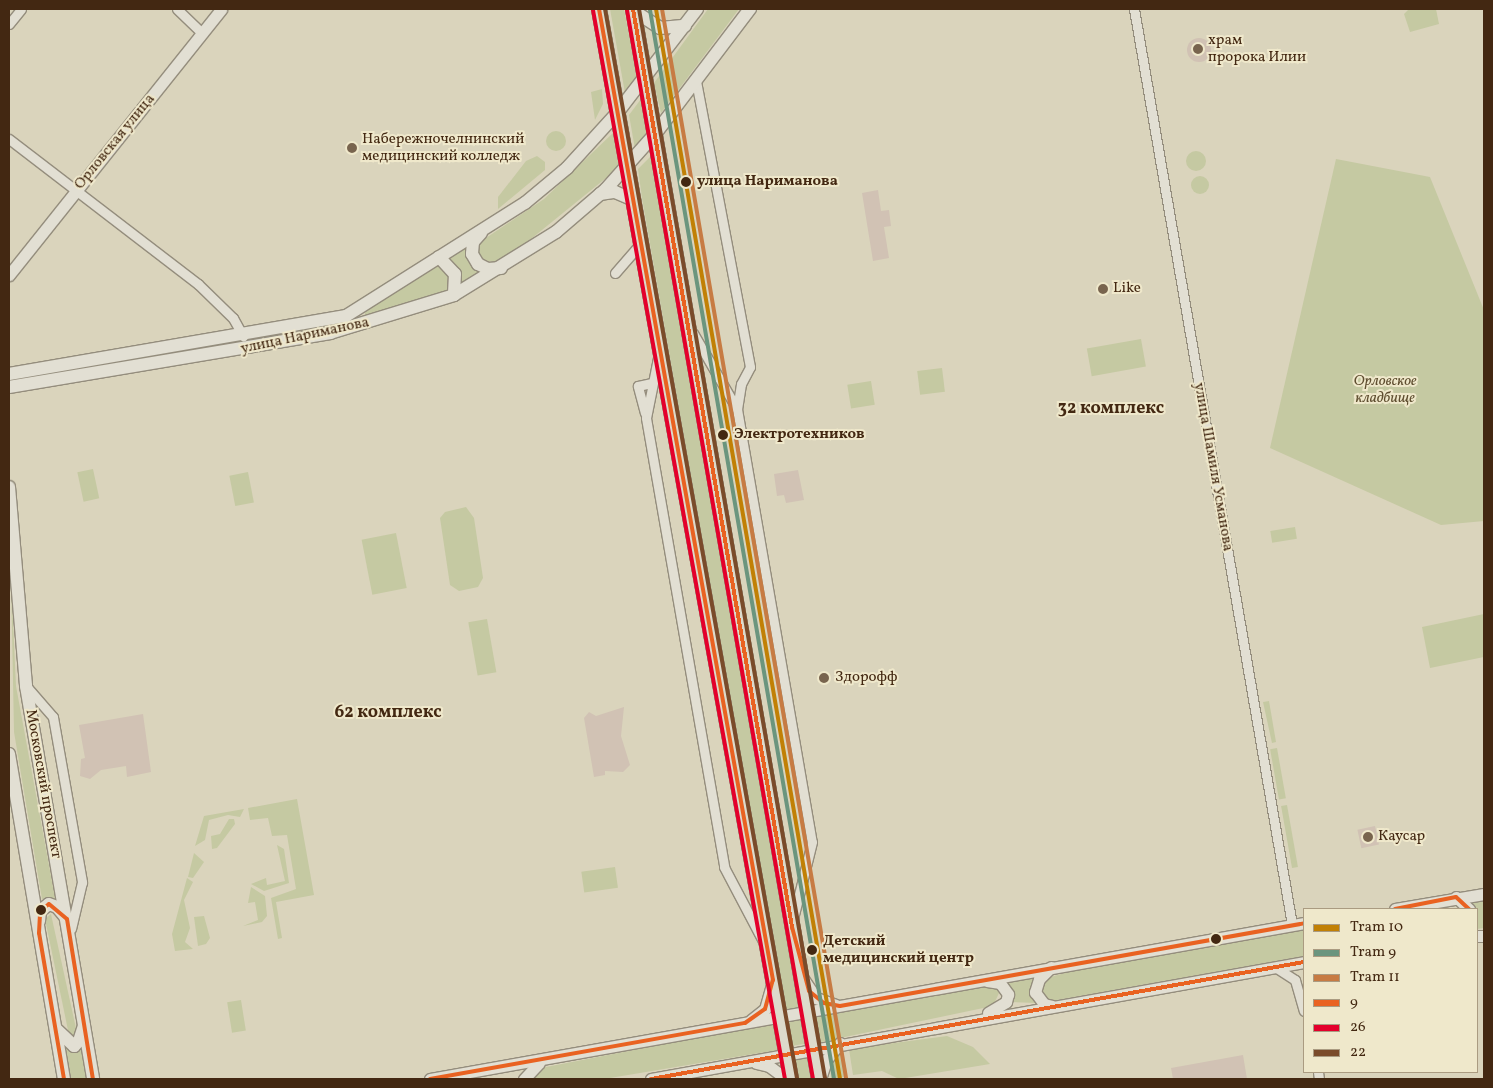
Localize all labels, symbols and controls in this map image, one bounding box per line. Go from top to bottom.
place label: храм пророка Илии [1208,31,1306,66]
marker: храм пророка Илии [1192,43,1204,55]
street label: Орловская улица [71,90,159,194]
place label: Набережночелнинский медицинский колледж [362,130,524,165]
marker: Набережночелнинский медицинский колледж [346,142,358,154]
place label: улица Нариманова [697,173,838,191]
marker: улица Нариманова [679,175,693,189]
place label: Like [1113,280,1141,298]
marker: Like [1097,283,1109,295]
street label: улица Нариманова [239,314,371,358]
park label: Орловское кладбище [1354,372,1416,407]
street label: улица Шамиля Усманова [1189,381,1237,553]
district label: 32 комплекс [1058,398,1164,420]
place label: Электротехников [734,426,865,444]
marker: Электротехников [716,428,730,442]
place label: Здорофф [835,669,898,687]
marker: Здорофф [817,671,831,685]
district label: 62 комплекс [334,702,442,724]
street label: Московский проспект [21,708,65,860]
place label: Каусар [1378,828,1425,846]
marker: Каусар [1362,831,1374,843]
unlabelled marker [36,905,46,915]
legend [1303,908,1478,1073]
text: Tram 10 [1350,917,1403,938]
place label: Детский медицинский центр [823,932,974,967]
unlabelled marker [1211,934,1221,944]
text: Tram 9 [1350,942,1396,963]
marker: Детский медицинский центр [805,943,819,957]
text: Tram 11 [1350,967,1400,988]
text: 9 [1350,992,1358,1013]
text: 26 [1350,1017,1366,1038]
text: 22 [1350,1042,1366,1063]

